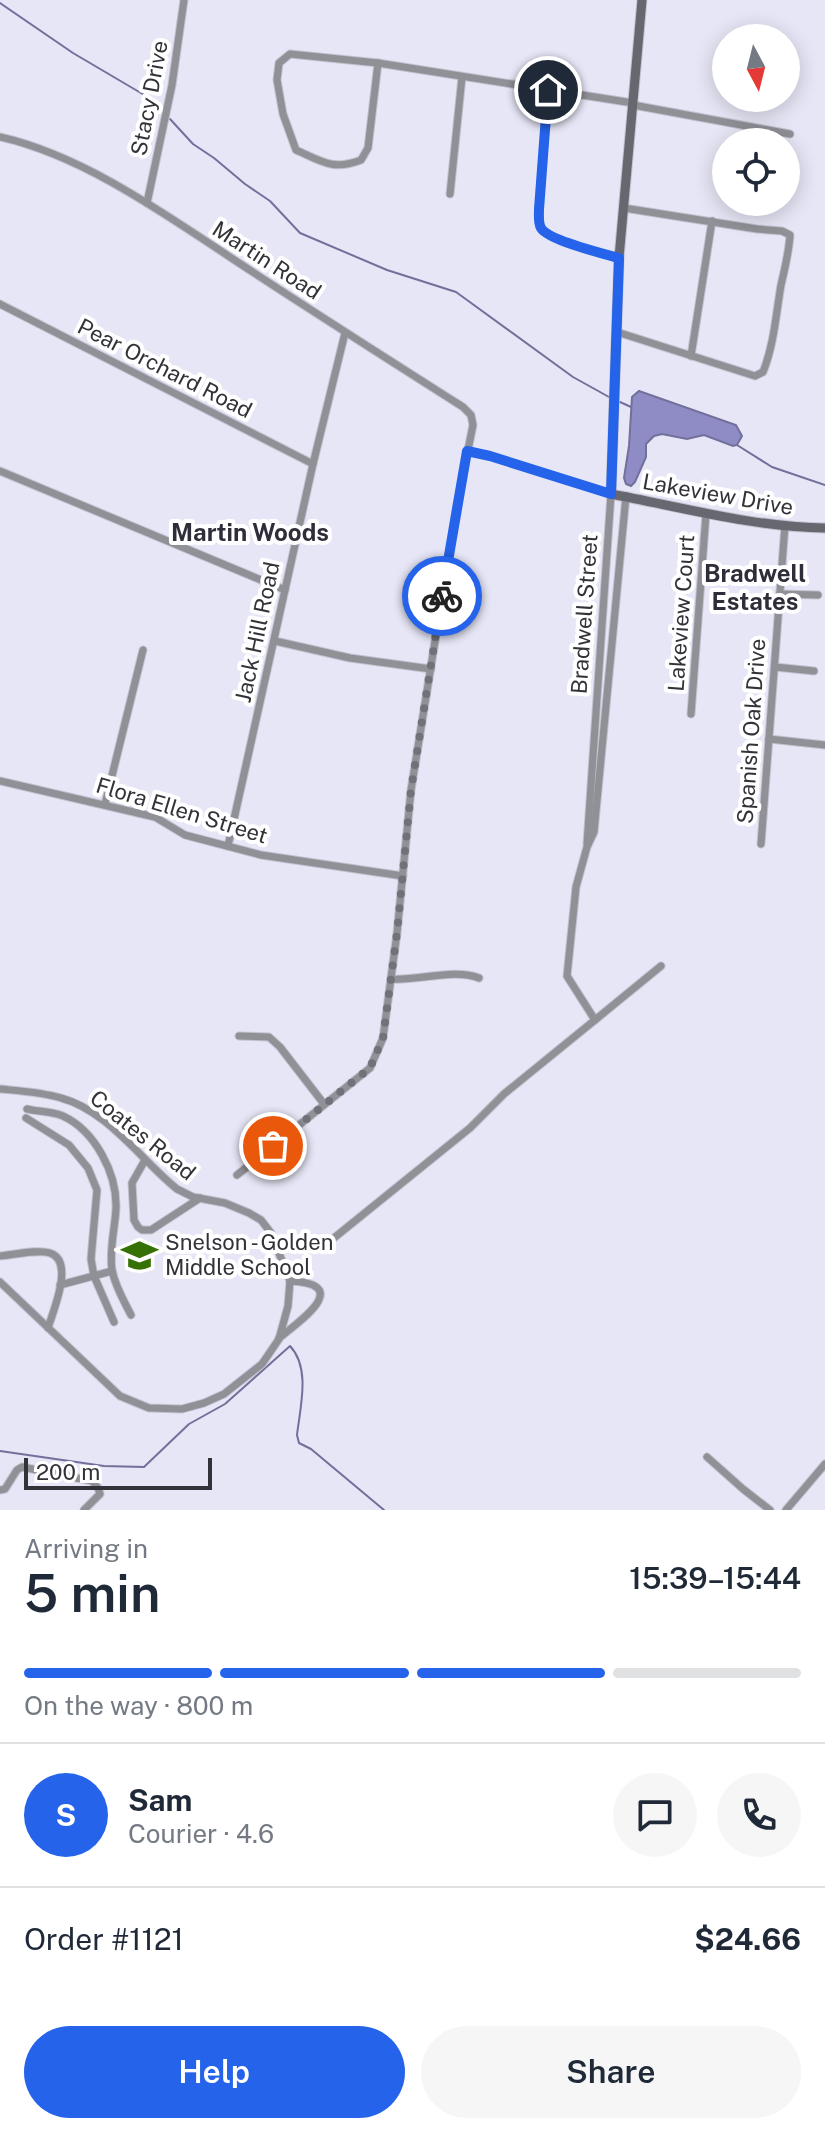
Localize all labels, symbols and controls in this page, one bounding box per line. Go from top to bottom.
north arrow [712,24,800,112]
map controls [712,24,800,216]
street label: Stacy Drive [125,38,173,158]
pin [514,56,582,124]
icon: home [526,68,570,112]
button: locate [712,128,800,216]
street label: Martin Road [208,215,326,305]
street label: Pear Orchard Road [73,313,257,423]
street label: Lakeview Drive [641,468,795,520]
district label: Martin Woods [171,518,329,546]
street label: Bradwell Street [565,533,603,695]
street label: Lakeview Court [663,534,699,692]
courier [402,556,482,636]
street label: Jack Hill Road [229,559,285,705]
district label: Bradwell Estates [704,559,806,615]
icon: bike [420,574,464,618]
street label: Spanish Oak Drive [732,638,770,824]
street label: Flora Ellen Street [93,772,271,848]
street label: Coates Road [85,1085,201,1185]
pin [239,1112,307,1180]
icon: bag [251,1124,295,1168]
place label: Snelson - Golden Middle School [165,1229,333,1280]
school or university icon: Snelson - Golden Middle School [120,1236,158,1274]
scale bar [24,1454,212,1490]
text: 200 m [36,1459,100,1485]
text: Arriving in [24,1533,148,1564]
text: 15:39–15:44 [629,1560,801,1596]
text: 5 min [24,1563,160,1624]
text: On the way · 800 m [24,1690,253,1721]
button: chat [613,1773,697,1857]
button: phone [717,1773,801,1857]
text: Sam [128,1782,192,1818]
text: S [56,1797,76,1833]
text: Courier · 4.6 [128,1818,274,1849]
text: Order #1121 [24,1921,184,1957]
text: $24.66 [694,1921,801,1957]
button: Help [24,2026,405,2118]
button: Share [421,2026,801,2118]

